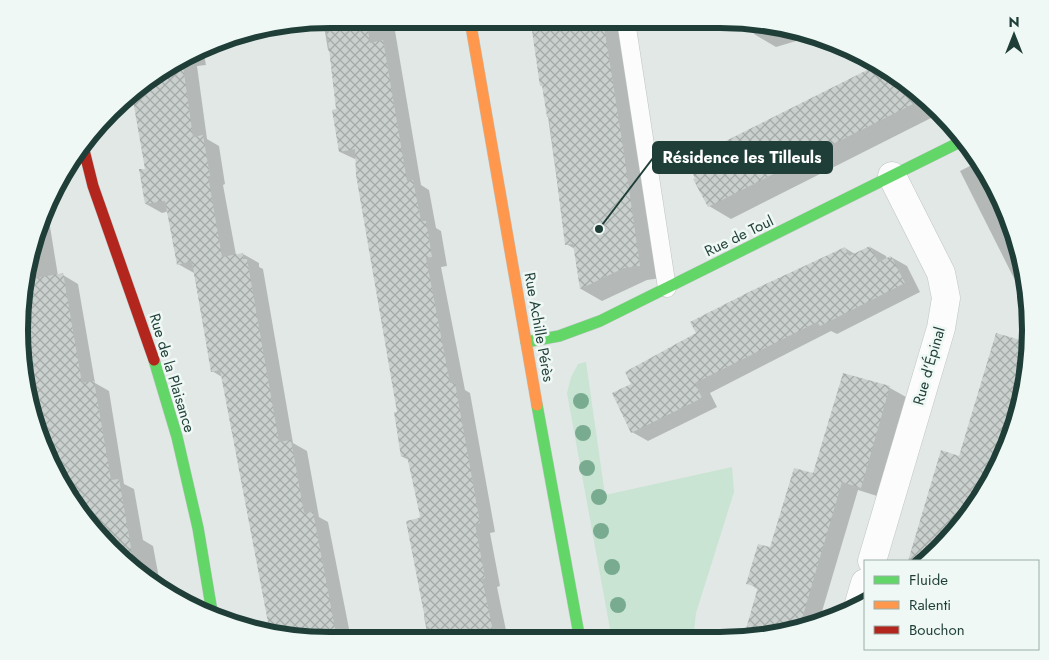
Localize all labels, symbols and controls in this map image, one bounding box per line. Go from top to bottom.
north arrow [989,10,1039,60]
text: N [1008,12,1020,32]
callout: Résidence les Tilleuls [653,142,832,173]
text: Résidence les Tilleuls [663,146,821,169]
street label: Rue de Toul [701,210,777,262]
street label: Rue Achille Pérès [519,271,559,383]
street label: Rue de la Plaisance [143,311,201,435]
street label: Rue d'Épinal [907,324,951,408]
legend [864,560,1039,650]
text: Fluide [909,569,948,591]
text: Ralenti [909,594,951,616]
text: Bouchon [909,619,965,641]

